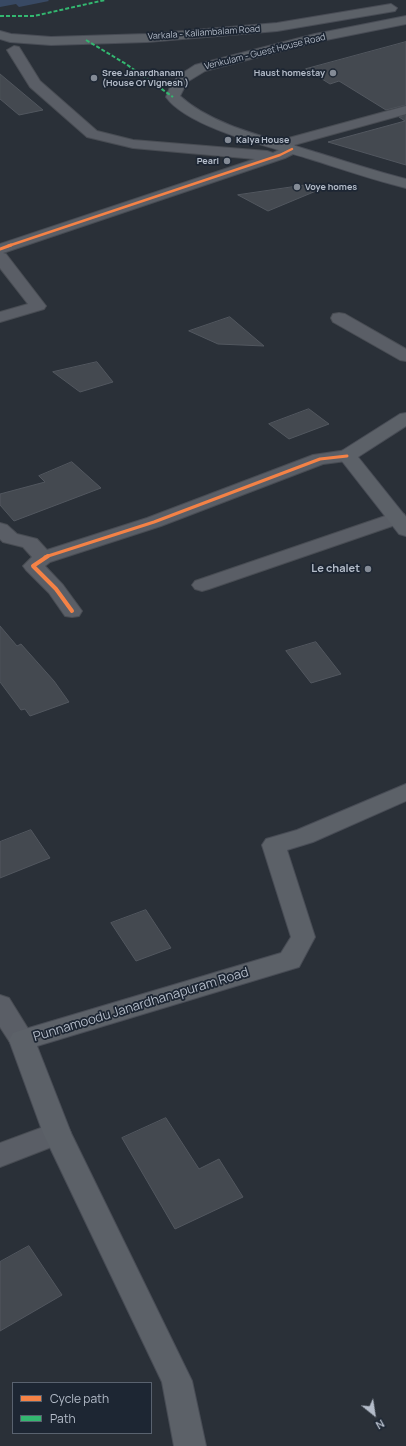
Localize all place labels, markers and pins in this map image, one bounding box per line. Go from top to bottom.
place label: Sree Janardhanam (House Of Vignesh ) [102,68,189,89]
place label: Haust homestay [254,68,325,78]
marker: Haust homestay [328,68,338,78]
marker: Sree Janardhanam (House Of Vignesh ) [89,73,99,83]
marker: Kaiya House [223,135,233,145]
place label: Kaiya House [236,135,289,145]
place label: Pearl [197,156,219,166]
marker: Pearl [222,156,232,166]
marker: Voye homes [292,182,302,192]
place label: Voye homes [305,182,357,192]
place label: Le chalet [311,562,360,576]
marker: Le chalet [363,564,373,574]

